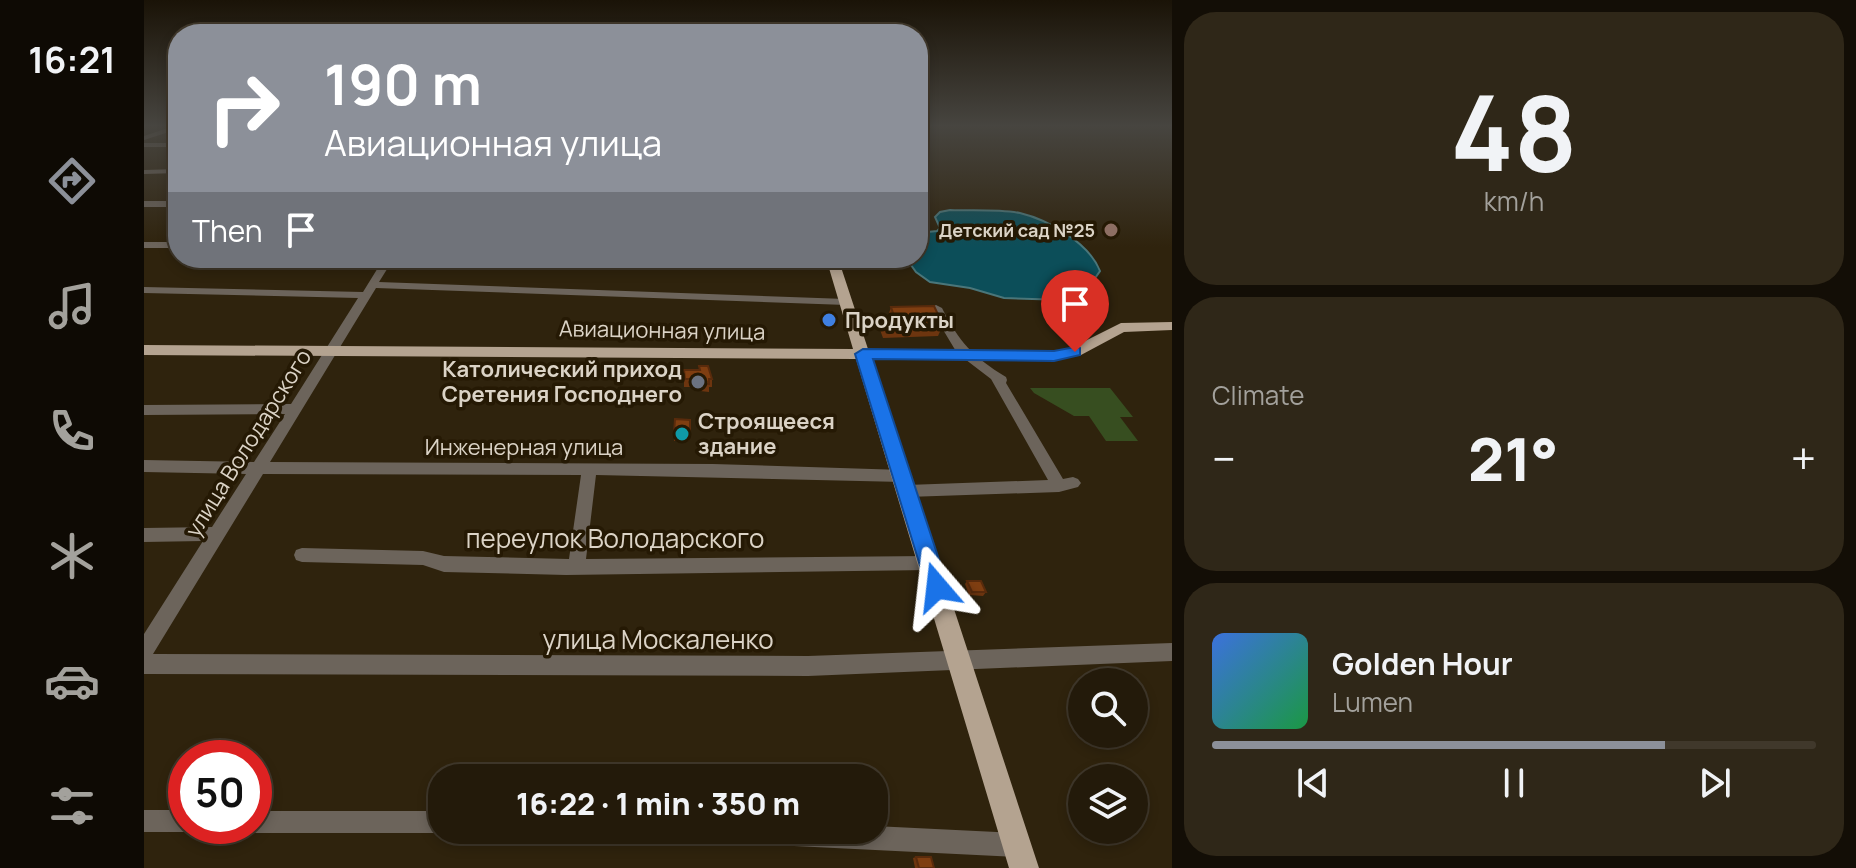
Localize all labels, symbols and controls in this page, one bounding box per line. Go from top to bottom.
text: 16:21 [28,35,116,84]
text: 190 m [324,45,482,122]
icon: right [192,56,296,160]
text: 48 [1451,60,1577,202]
text: Авиационная улица [324,118,662,167]
icon: directions [44,153,100,209]
text: km/h [1484,183,1544,219]
icon: arrive [279,208,323,252]
text: Then [192,210,263,251]
place label: Детский сад №25 [939,218,1095,242]
marker: Детский сад №25 [1102,221,1120,239]
pin [1041,270,1109,352]
icon: music [44,278,100,334]
icon: arrive [1053,282,1097,326]
place label: Продукты [845,305,954,335]
marker: Продукты [820,311,838,329]
street label: Авиационная улица [558,313,766,347]
street label: улица Володарского [178,343,318,543]
place label: Католический приход Сретения Господнего [442,354,682,409]
marker: Католический приход Сретения Господнего [689,373,707,391]
text: Climate [1212,377,1304,413]
icon: phone [44,403,100,459]
place label: Строящееся здание [698,406,835,461]
text: 21° [1468,417,1558,499]
marker: Строящееся здание [673,425,691,443]
text: − [1212,428,1236,488]
text: + [1791,428,1816,488]
street label: Инженерная улица [425,432,623,462]
street label: переулок Володарского [466,520,764,556]
icon: climate [44,528,100,584]
position arrow [895,545,979,629]
street label: улица Москаленко [542,621,774,657]
text: Golden Hour [1332,643,1513,684]
icon: car [44,653,100,709]
map controls [1068,668,1148,844]
button: search [1068,668,1148,748]
text: Lumen [1332,684,1413,720]
speed limit sign: 50 [168,740,272,844]
icon: previous [1291,761,1335,805]
icon: pause [1492,761,1536,805]
icon: next [1693,761,1737,805]
button: layers [1068,764,1148,844]
icon: filters [44,778,100,834]
text: 16:22 · 1 min · 350 m [516,783,800,824]

